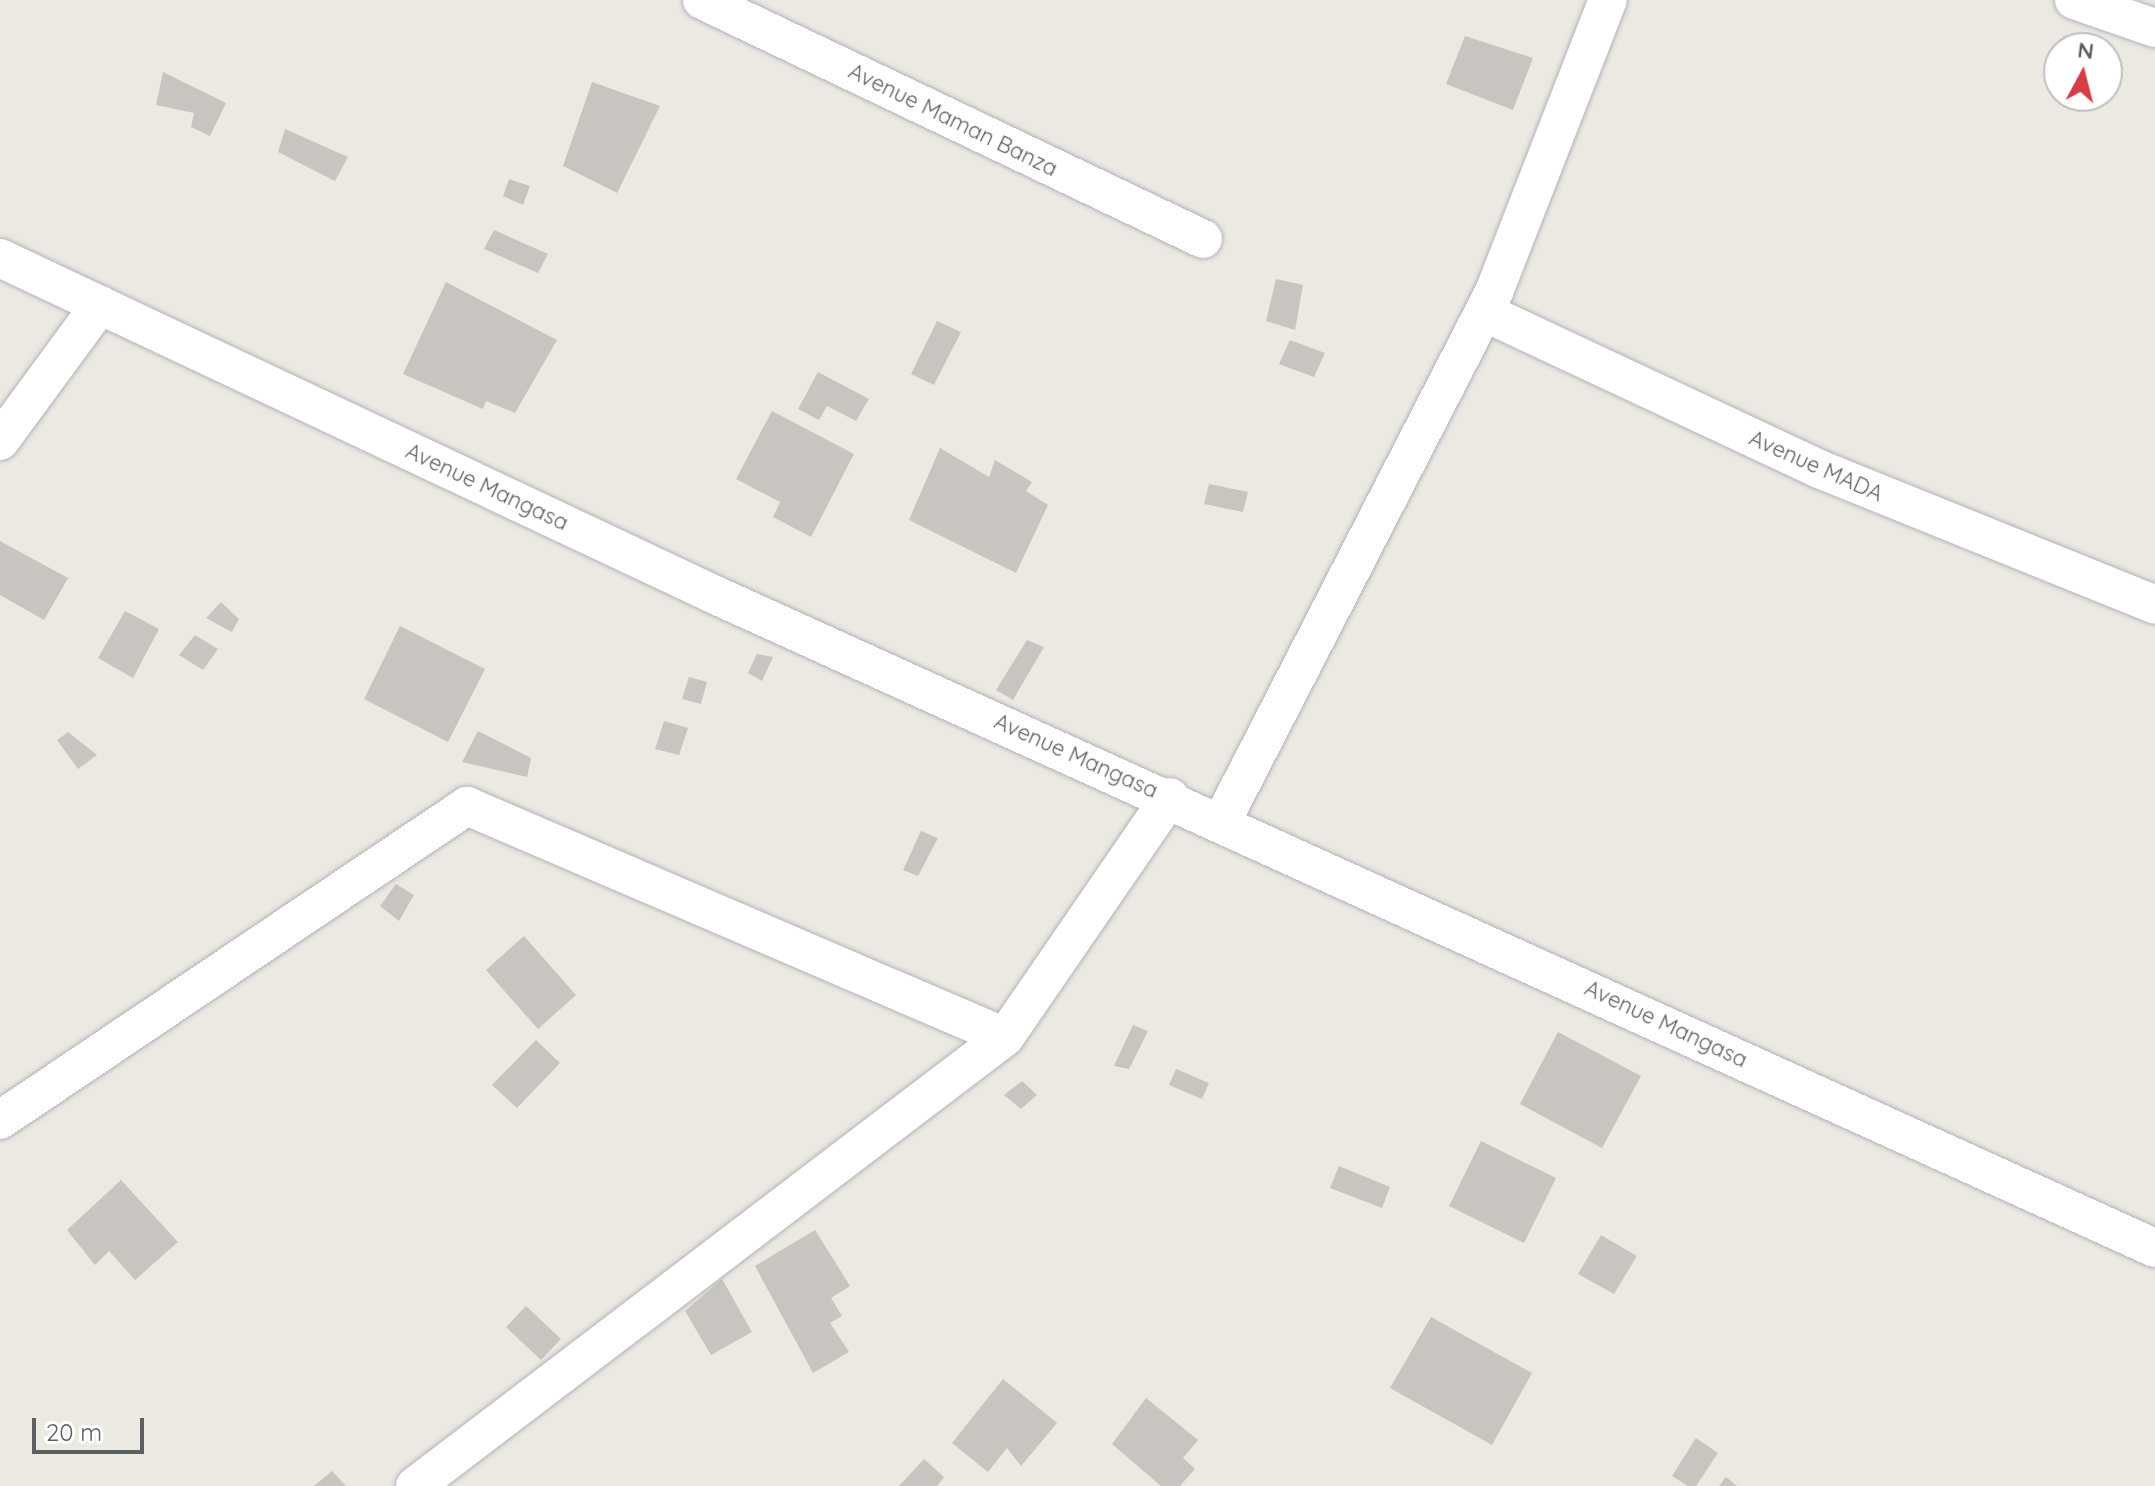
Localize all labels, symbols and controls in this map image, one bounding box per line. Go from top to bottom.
north arrow [2043,32,2123,112]
text: N [2076,35,2095,65]
street label: Avenue Maman Banza [844,58,1062,182]
street label: Avenue MADA [1745,425,1887,507]
street label: Avenue Mangasa [402,438,572,536]
street label: Avenue Mangasa [990,708,1162,804]
street label: Avenue Mangasa [1581,975,1751,1073]
scale bar [36,1402,148,1452]
text: 20 m [46,1417,102,1447]

